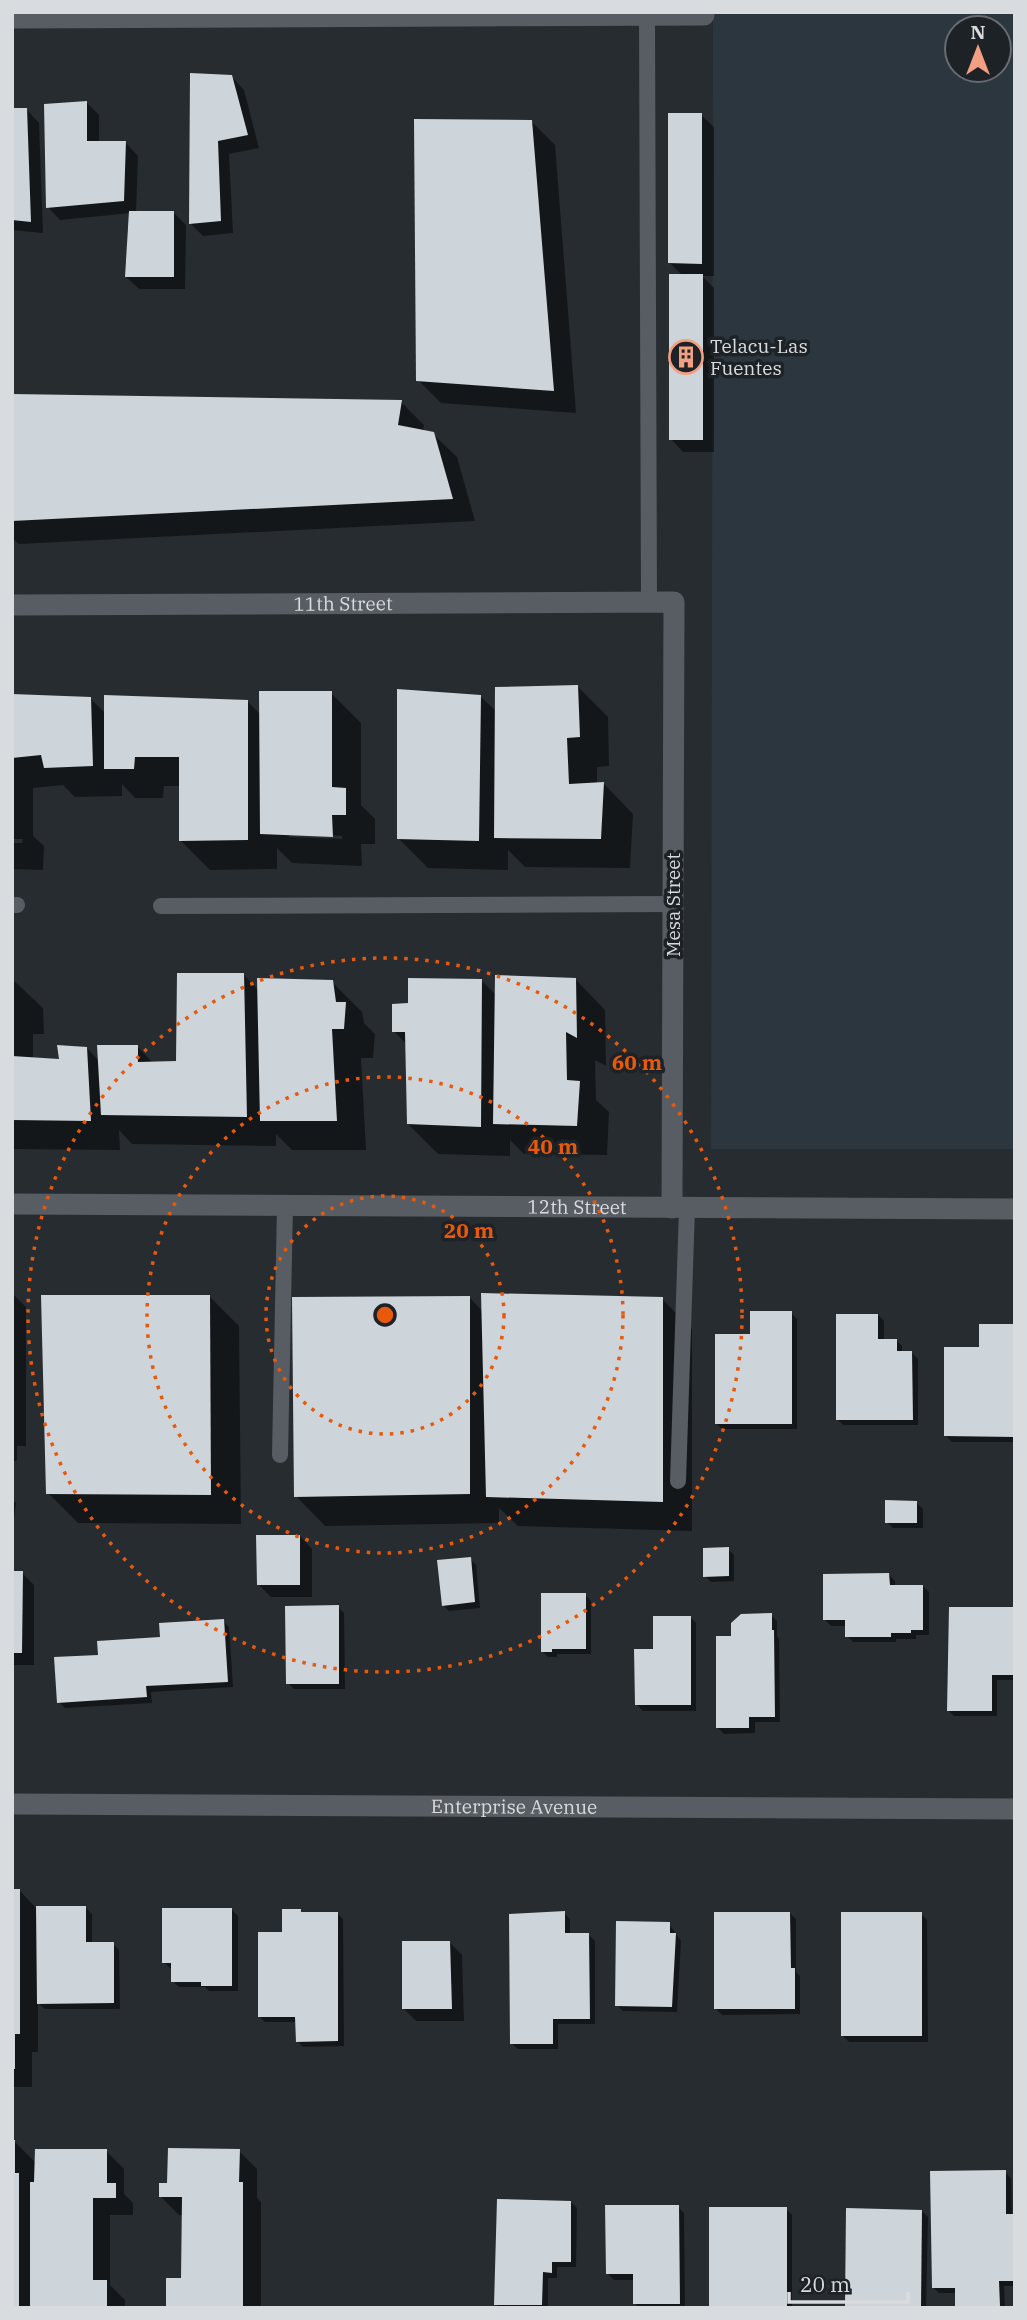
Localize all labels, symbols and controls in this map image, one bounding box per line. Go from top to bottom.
north arrow [943,14,1013,84]
text: N [970,20,986,44]
place label: Telacu-Las Fuentes [710,334,808,380]
building icon: Telacu-Las Fuentes [667,338,705,376]
street label: 11th Street [293,591,393,616]
street label: Mesa Street [661,853,685,957]
text: 60 m [612,1048,662,1076]
text: 40 m [528,1132,578,1160]
street label: 12th Street [527,1195,627,1219]
text: 20 m [444,1216,494,1244]
centre of rings [373,1303,397,1327]
street label: Enterprise Avenue [431,1794,597,1819]
scale bar [789,2260,908,2304]
text: 20 m [800,2270,850,2298]

